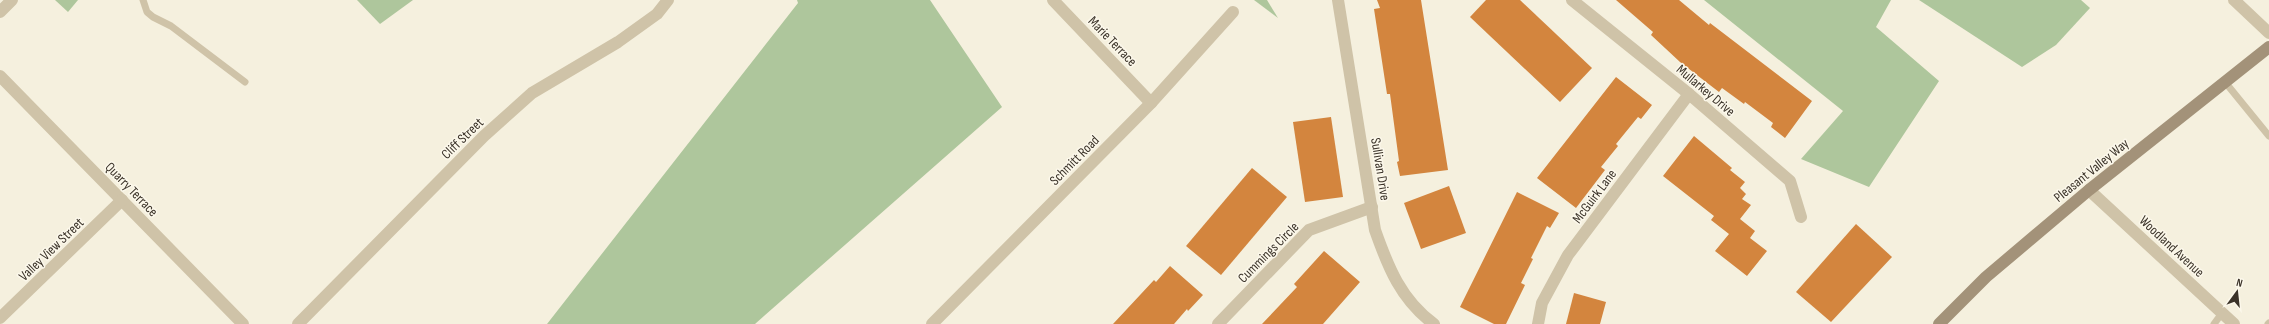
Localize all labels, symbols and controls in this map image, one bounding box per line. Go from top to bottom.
street label: Marie Terrace [1085,13,1141,70]
street label: Mullarkey Drive [1673,61,1739,120]
street label: Cliff Street [438,114,487,163]
street label: Schmitt Road [1046,132,1103,189]
street label: Pleasant Valley Way [2050,135,2133,206]
street label: Sullivan Drive [1367,137,1394,202]
street label: Quarry Terrace [102,159,162,220]
street label: McGuirk Lane [1569,166,1620,227]
street label: Woodland Avenue [2136,212,2208,281]
street label: Valley View Street [15,214,87,285]
street label: Cummings Circle [1234,218,1302,286]
north arrow [2217,272,2257,312]
text: N [2235,276,2244,290]

